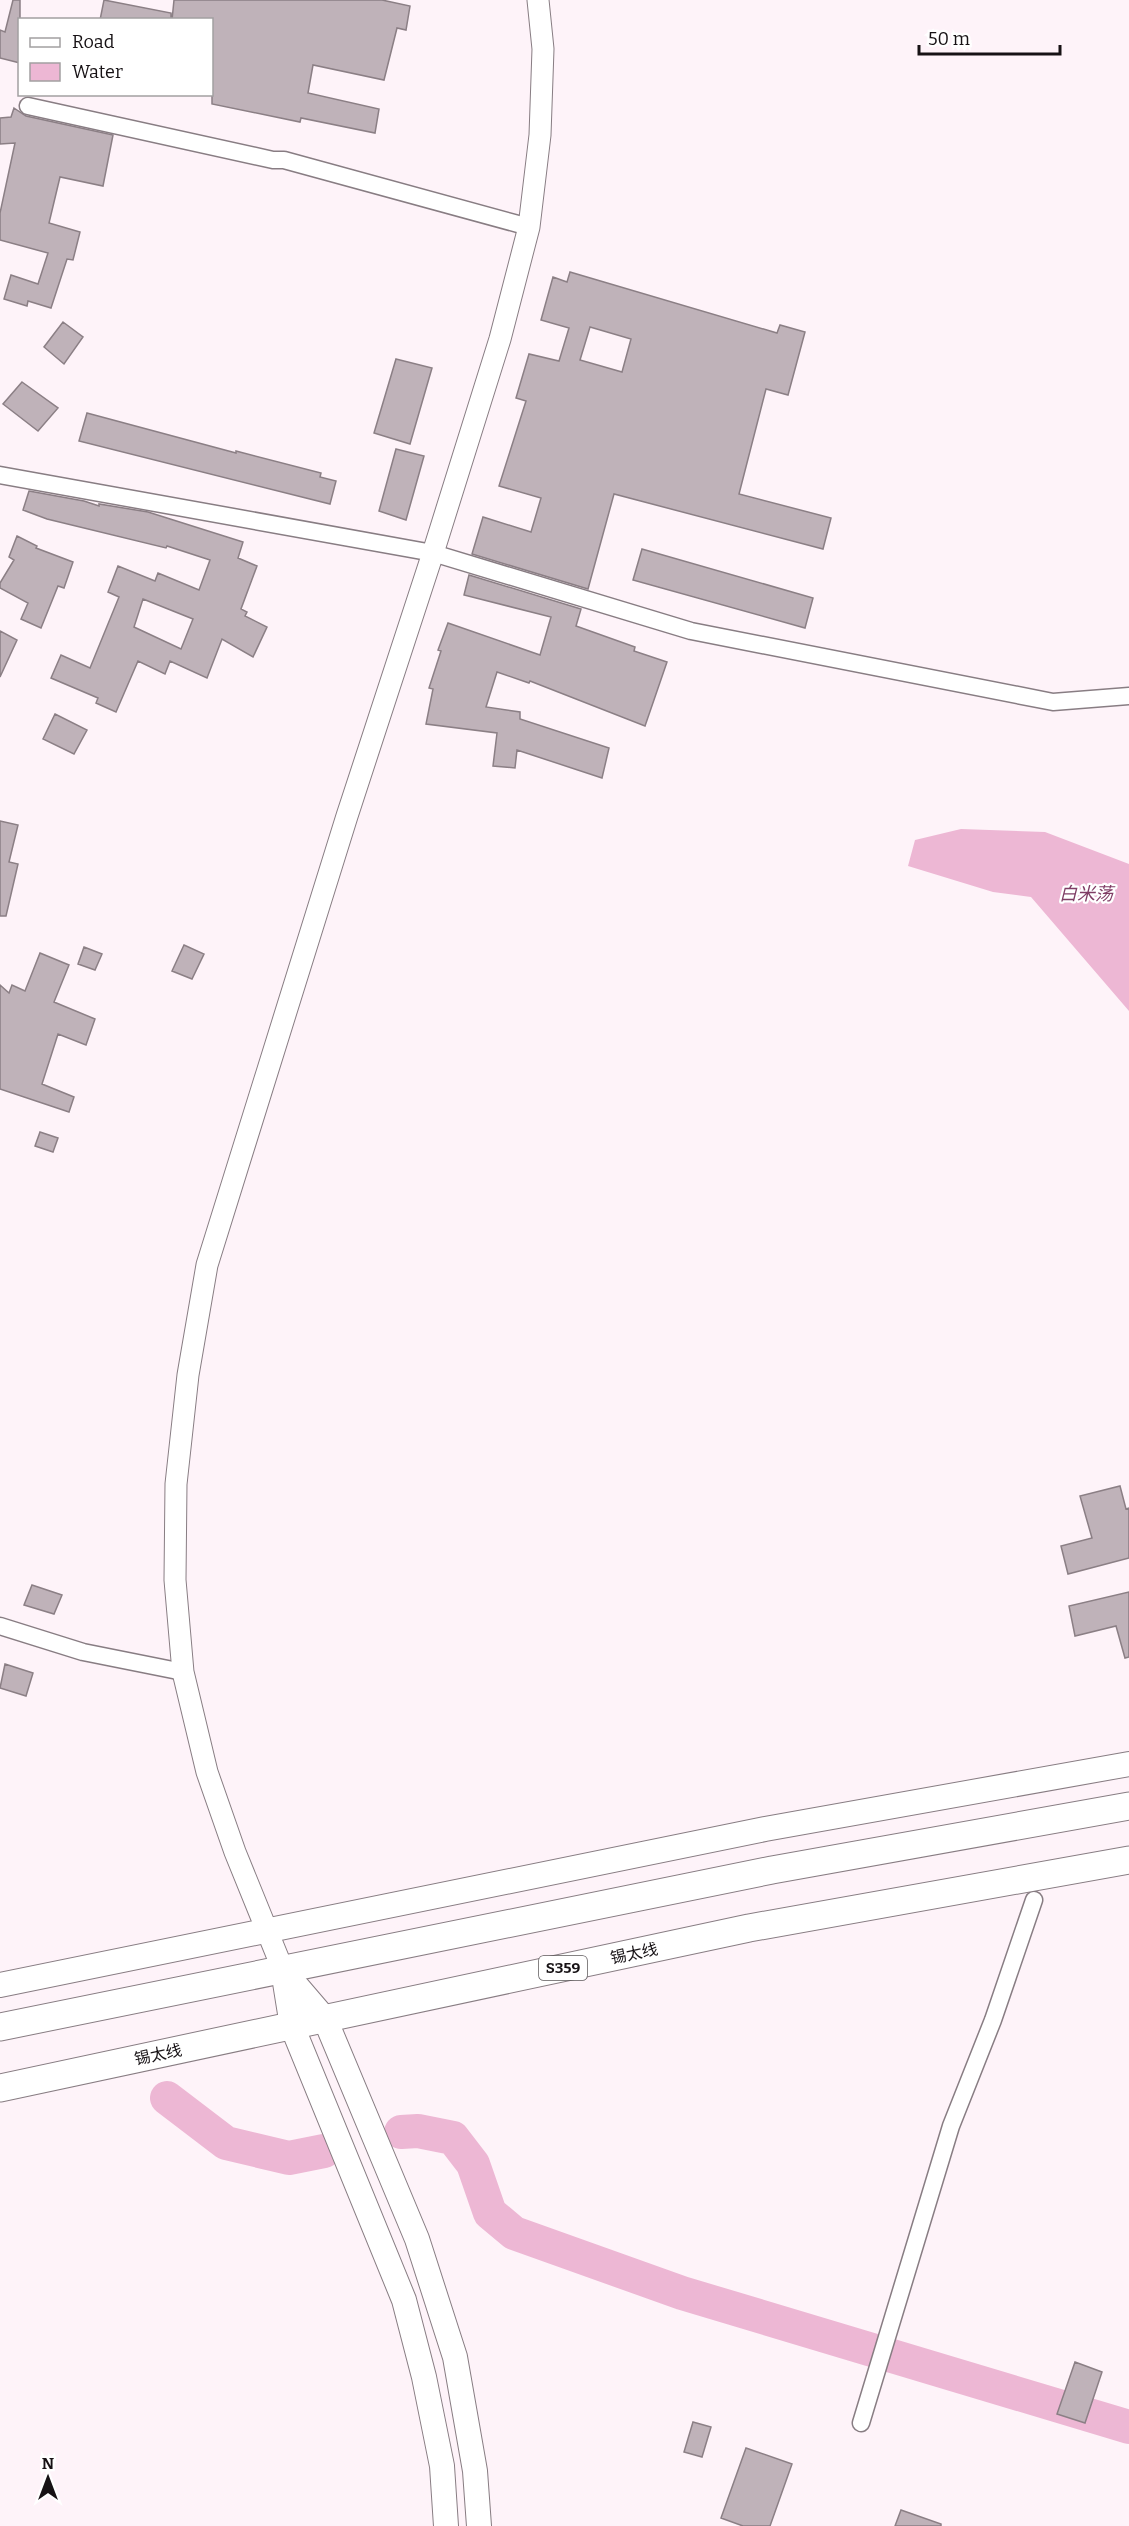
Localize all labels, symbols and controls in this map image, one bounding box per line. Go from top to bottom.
legend [18,18,213,96]
scale bar [919,18,1060,56]
text: 50 m [928,28,970,50]
text: Road [72,31,115,53]
text: Water [72,61,123,83]
water label: 白米荡 [1059,883,1116,905]
street label: 锡太线 [609,1939,660,1968]
road number: S359 [539,1956,587,1980]
street label: 锡太线 [133,2040,184,2069]
north arrow [18,2448,78,2508]
text: N [42,2454,54,2473]

